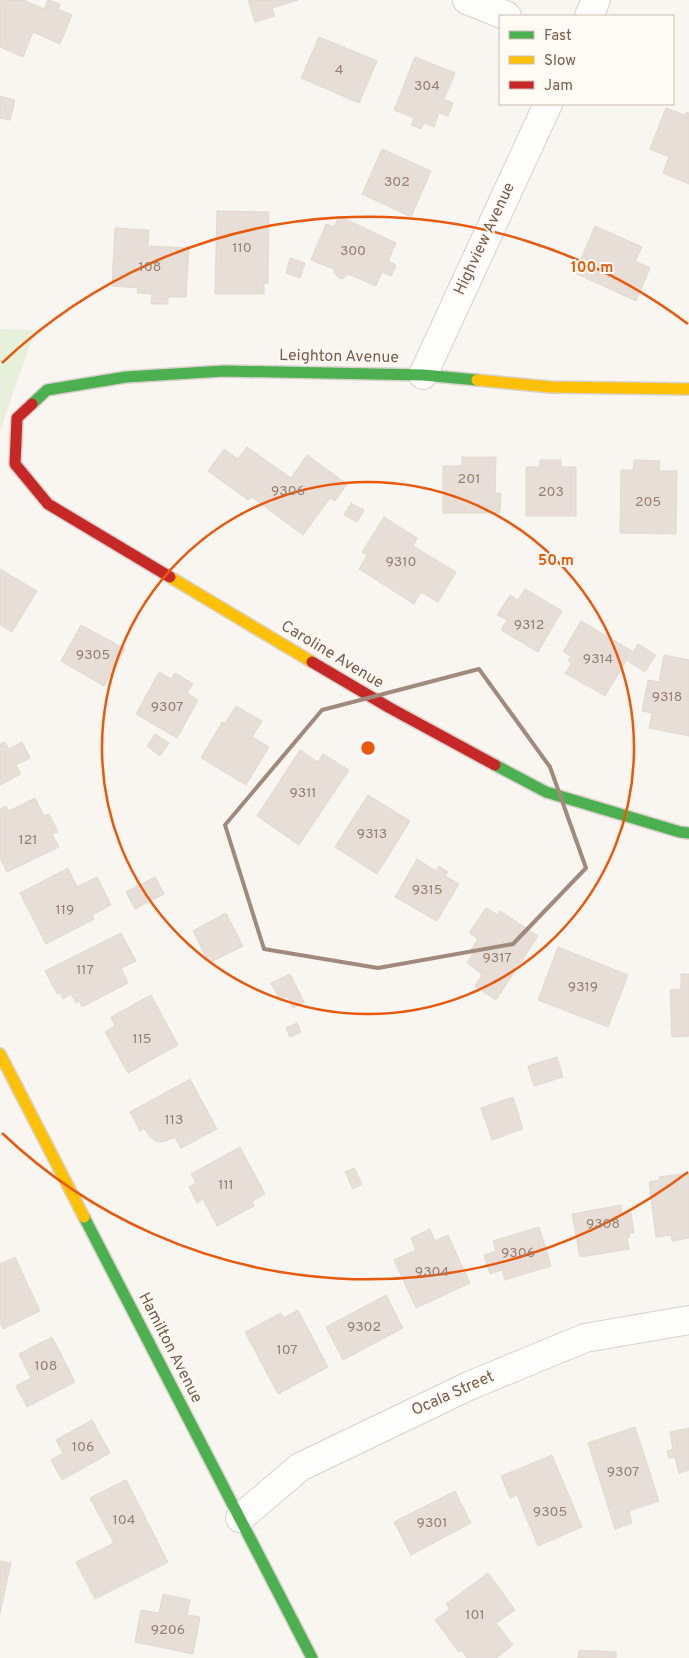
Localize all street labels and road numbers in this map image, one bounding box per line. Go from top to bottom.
street label: Highview Avenue [450,179,520,299]
street label: Leighton Avenue [279,346,399,368]
street label: Caroline Avenue [277,616,387,694]
street label: Hamilton Avenue [134,1289,206,1407]
street label: Ocala Street [409,1367,497,1421]

